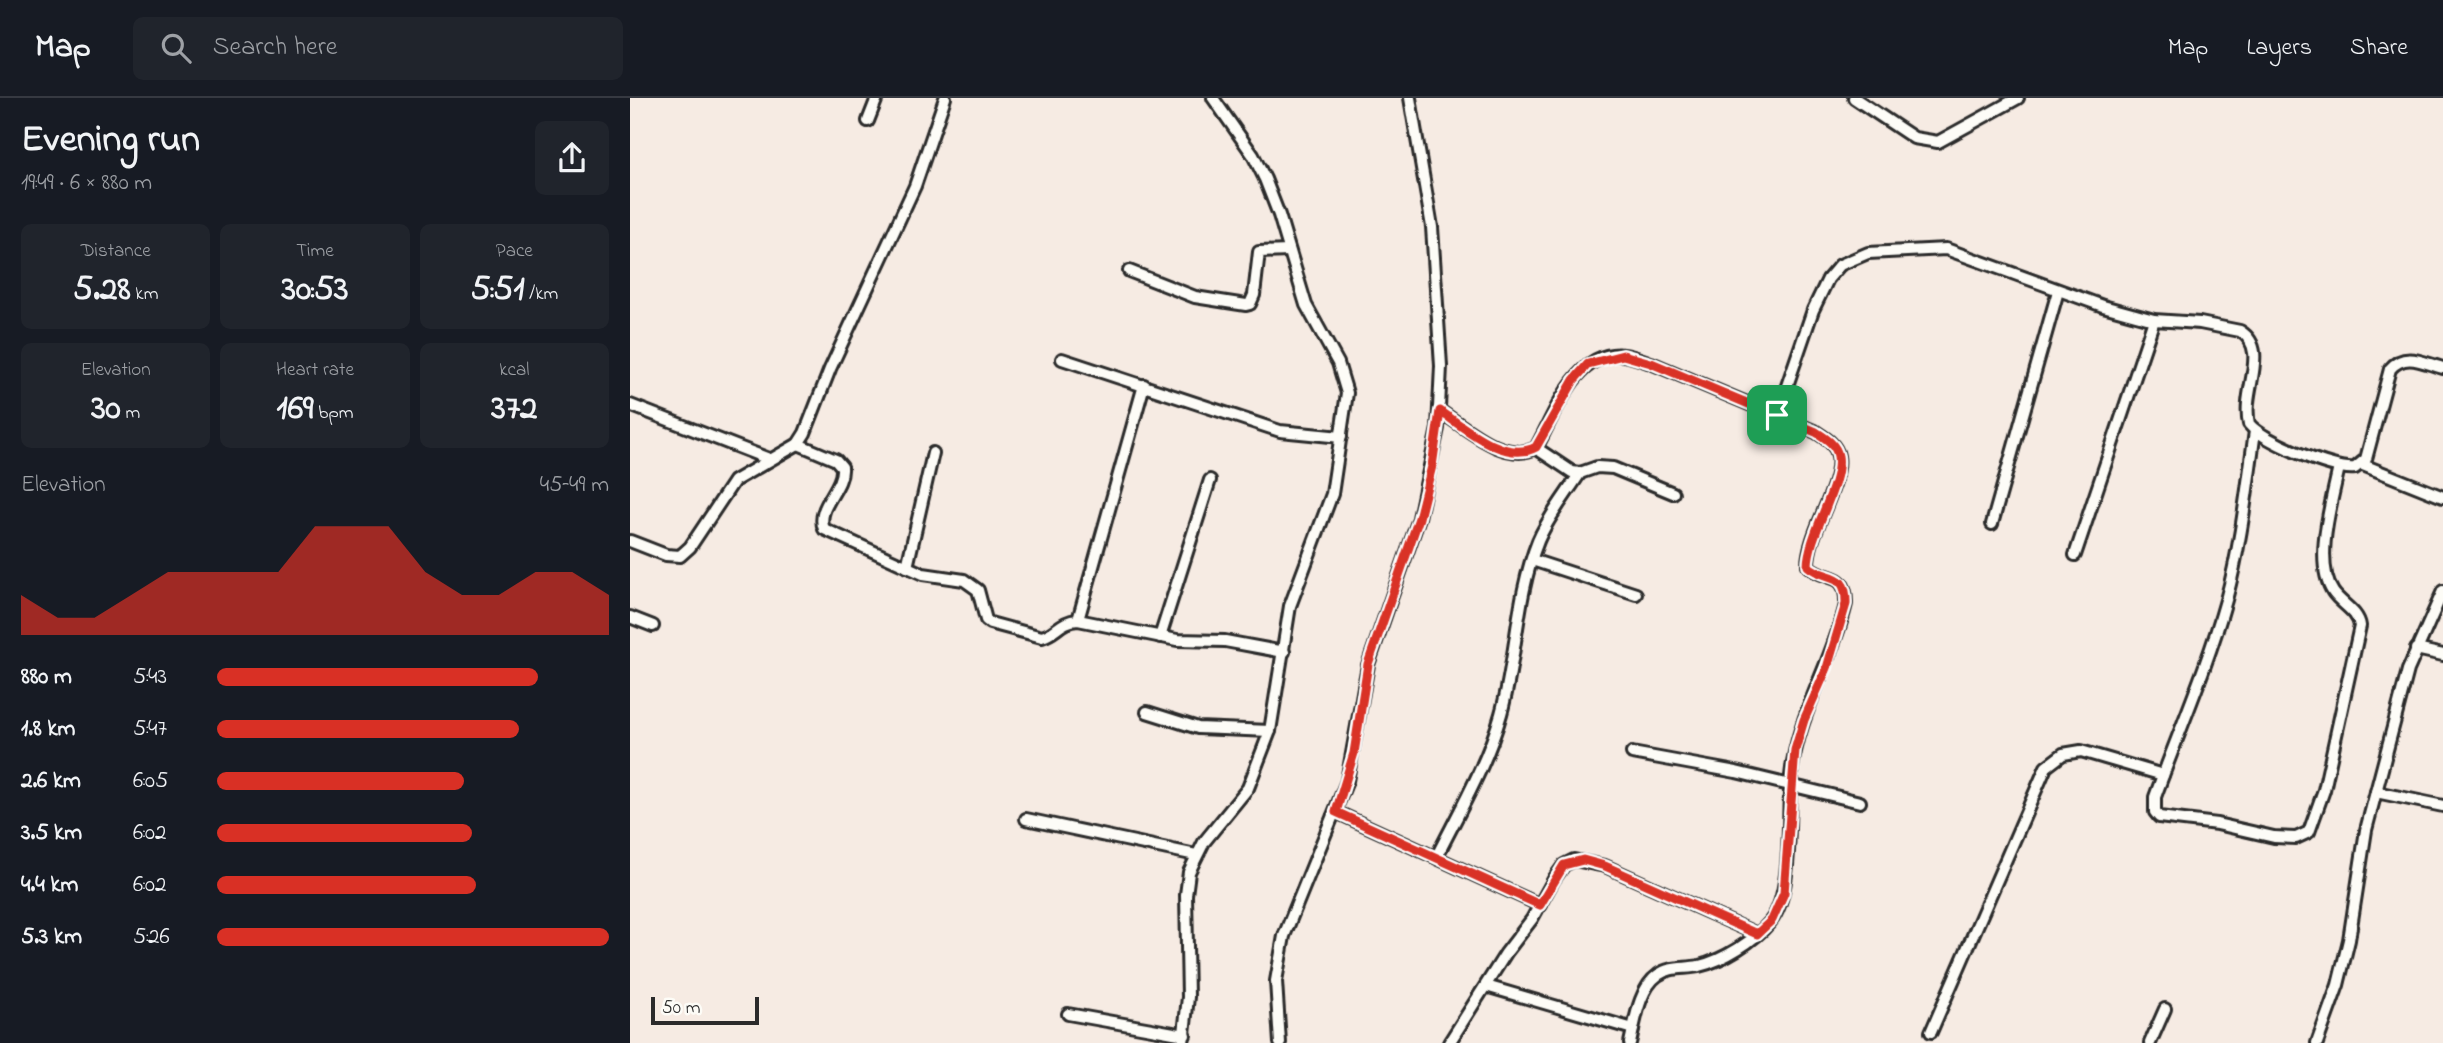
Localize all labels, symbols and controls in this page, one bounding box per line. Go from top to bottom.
search box [133,17,623,80]
text: Map [35,24,91,72]
icon: search [157,29,195,67]
text: Search here [213,29,337,67]
text: Map [2168,31,2208,66]
text: Layers [2246,31,2312,66]
text: Share [2350,31,2408,66]
text: Evening run [21,113,200,169]
button: share [535,121,609,195]
text: 19:49 · 6 × 880 m [21,167,152,200]
text: Distance [81,238,151,265]
text: Time [296,238,334,265]
text: Pace [496,238,533,265]
text: 5.28 [73,265,131,316]
text: 30:53 [281,265,349,316]
text: 5:51 [470,265,525,316]
text: km [131,281,158,308]
text: /km [525,281,558,308]
text: Elevation [81,357,151,384]
text: Heart rate [276,357,354,384]
text: kcal [499,357,529,384]
text: 30 [91,384,121,435]
text: 169 [277,384,314,435]
text: 372 [491,384,537,435]
pin [1747,385,1807,445]
icon: arrive [1758,396,1796,434]
text: m [121,400,140,427]
text: bpm [314,400,353,427]
text: Elevation [21,469,106,502]
text: 45–49 m [540,469,609,502]
text: 880 m [21,661,72,694]
text: 5:43 [133,661,167,694]
text: 1.8 km [21,713,75,746]
text: 5:47 [133,713,167,746]
text: 2.6 km [21,765,81,798]
text: 6:05 [133,765,168,798]
text: 3.5 km [21,817,82,850]
text: 6:02 [133,817,166,850]
text: 4.4 km [21,869,78,902]
text: 6:02 [133,869,166,902]
text: 5.3 km [21,921,82,954]
text: 5:26 [133,921,170,954]
scale bar [651,994,760,1026]
text: 50 m [662,995,701,1022]

